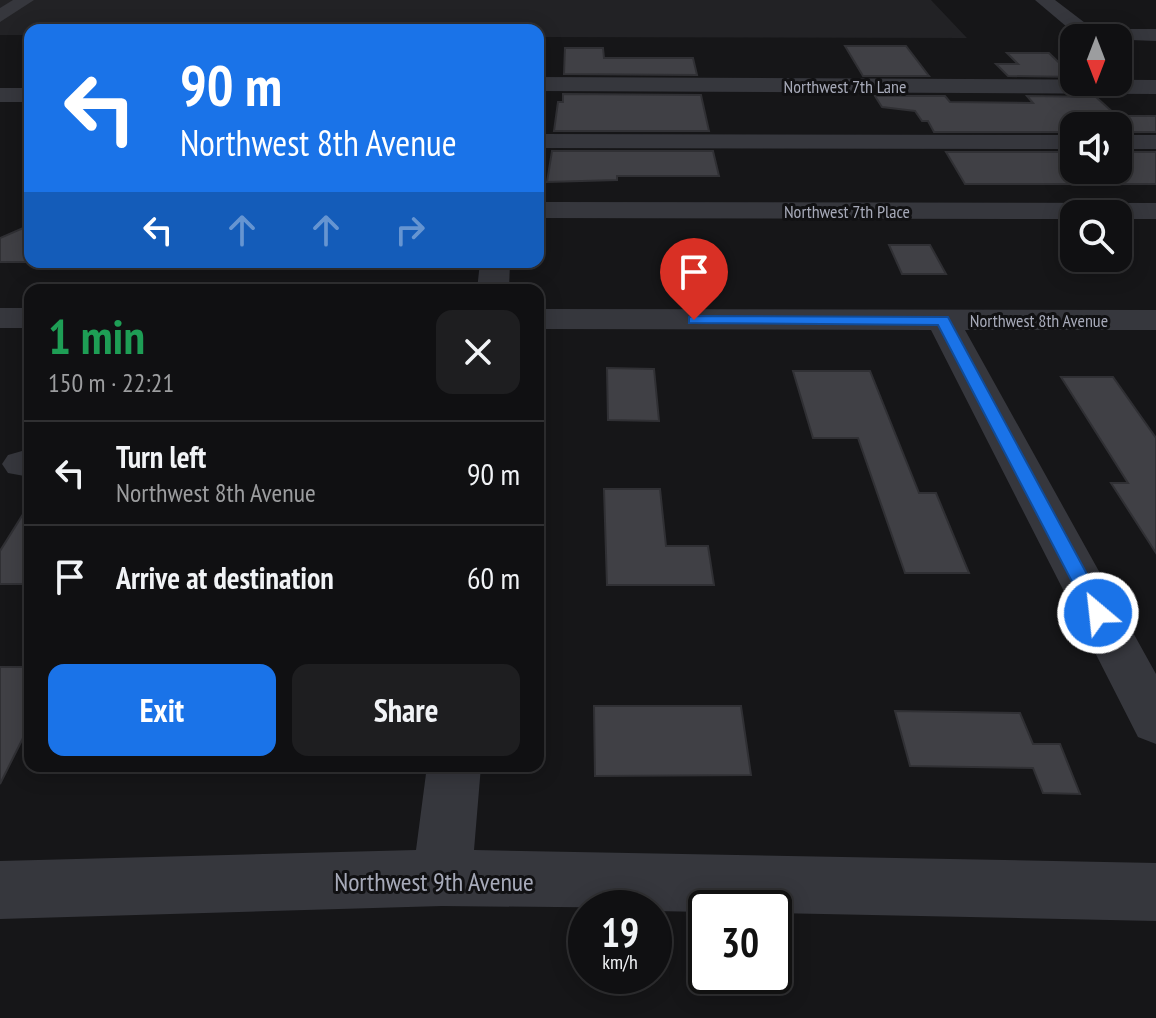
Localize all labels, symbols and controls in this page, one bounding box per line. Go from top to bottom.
north arrow [1060,24,1132,96]
map controls [1060,24,1132,272]
text: 90 m [180,49,282,121]
icon: left [48,56,152,160]
street label: Northwest 7th Lane [784,75,906,98]
button: sound [1060,112,1132,184]
text: Northwest 8th Avenue [180,119,457,166]
street label: Northwest 7th Place [784,200,910,223]
button: search [1060,200,1132,272]
icon: left [136,208,180,252]
icon: ahead [220,208,264,252]
icon: ahead [304,208,348,252]
icon: right [388,208,432,252]
pin [660,238,728,320]
icon: arrive [672,250,716,294]
text: 1 min [48,305,145,367]
street label: Northwest 8th Avenue [970,309,1108,332]
button: close [436,310,520,394]
text: 150 m · 22:21 [48,366,174,399]
text: Turn left [116,437,206,476]
icon: left [48,451,92,495]
text: 90 m [467,454,520,493]
text: Northwest 8th Avenue [116,476,316,509]
icon: arrive [48,555,92,599]
text: Arrive at destination [116,558,334,597]
text: 60 m [467,558,520,597]
position arrow [1056,571,1140,655]
button: Exit [48,664,276,756]
button: Share [292,664,520,756]
street label: Northwest 9th Avenue [334,865,534,898]
speed limit sign: 30 [688,890,792,994]
text: 19 [601,906,639,958]
text: km/h [602,949,638,975]

